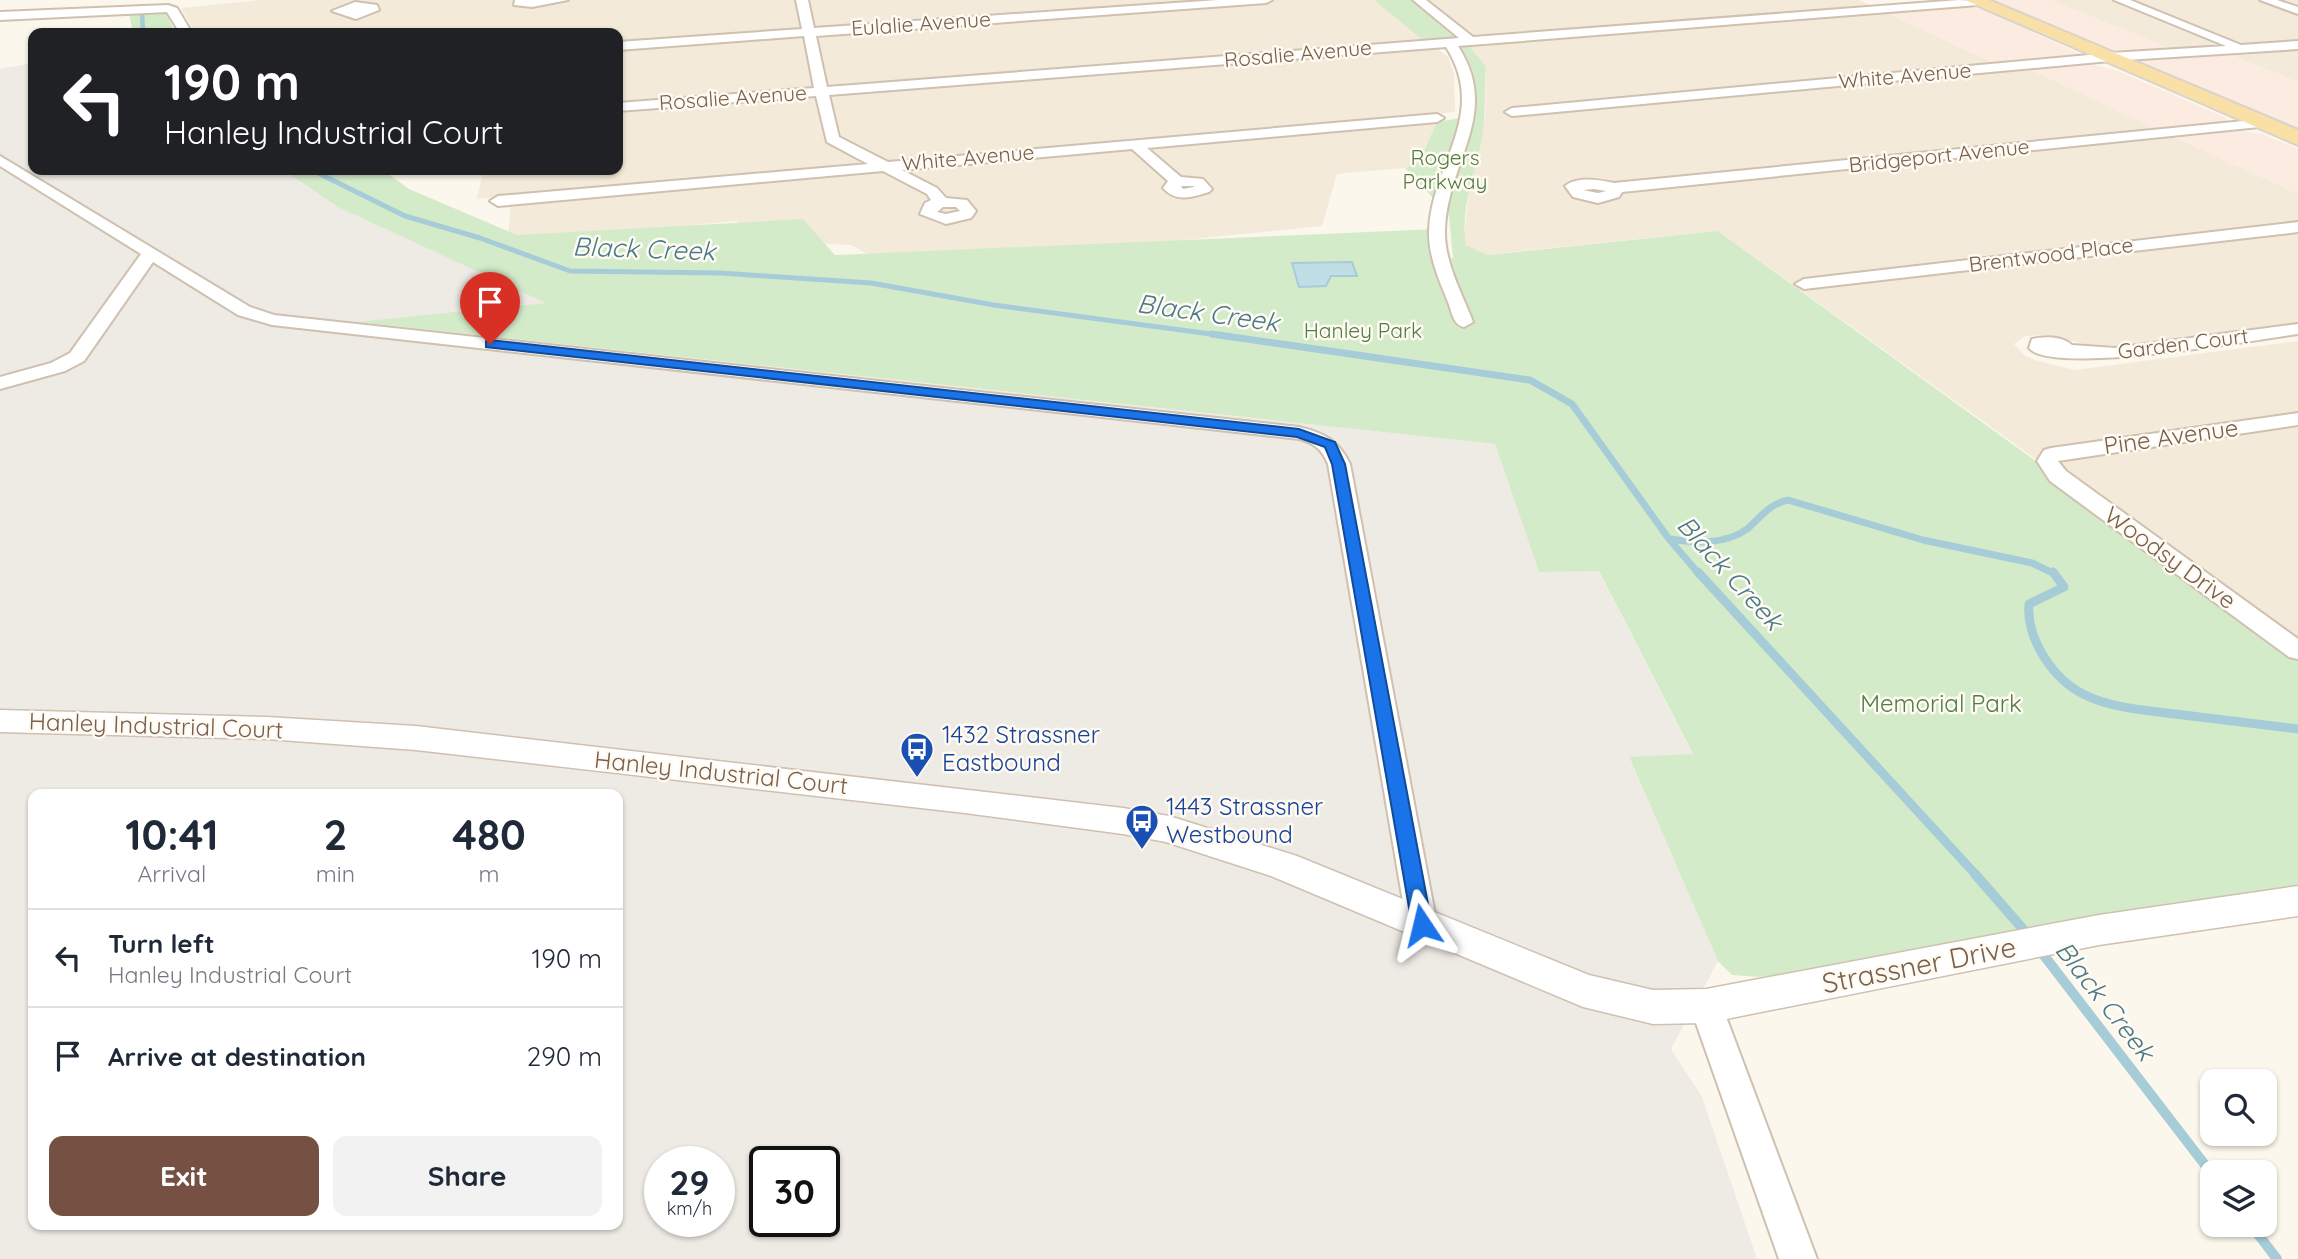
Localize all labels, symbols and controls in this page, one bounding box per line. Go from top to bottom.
street label: Eulalie Avenue [850,5,992,41]
street label: Rosalie Avenue [1223,34,1373,72]
text: 190 m [164,51,300,112]
icon: left [49,56,140,147]
street label: White Avenue [1837,56,1972,94]
street label: Rosalie Avenue [658,79,808,115]
text: Hanley Industrial Court [164,112,504,152]
street label: Bridgeport Avenue [1847,133,2031,177]
street label: White Avenue [900,138,1035,176]
park label: Rogers Parkway [1403,144,1488,194]
water label: Black Creek [572,230,718,268]
street label: Brentwood Place [1967,231,2135,277]
pin [460,272,520,344]
icon: arrive [471,283,509,321]
water label: Black Creek [1135,286,1283,339]
park label: Hanley Park [1304,317,1422,343]
street label: Garden Court [2116,322,2250,364]
street label: Pine Avenue [2102,412,2240,460]
street label: Woodsy Drive [2099,499,2242,615]
water label: Black Creek [1670,509,1792,638]
park label: Memorial Park [1860,688,2022,718]
street label: Hanley Industrial Court [28,706,284,744]
place label: 1432 Strassner Eastbound [942,719,1100,777]
bus stop icon: 1432 Strassner Eastbound [898,730,936,779]
street label: Hanley Industrial Court [593,744,849,800]
place label: 1443 Strassner Westbound [1166,791,1323,849]
bus stop icon: 1443 Strassner Westbound [1123,802,1161,851]
text: 10:41 [125,808,219,861]
text: 2 [323,808,347,861]
text: 480 [452,808,526,861]
text: Arrival [137,859,206,888]
text: min [316,859,355,888]
text: m [479,859,499,888]
position arrow [1385,888,1459,962]
text: Turn left [108,927,215,960]
street label: Strassner Drive [1819,929,2019,1000]
water label: Black Creek [2048,934,2164,1069]
icon: left [49,939,87,977]
text: 190 m [532,942,602,975]
text: Hanley Industrial Court [108,960,352,989]
icon: arrive [49,1037,87,1075]
text: Arrive at destination [108,1040,366,1073]
text: 290 m [527,1040,602,1073]
map controls [2200,1069,2277,1237]
button: search [2200,1069,2277,1146]
button: Exit [49,1136,319,1216]
button: Share [333,1136,602,1216]
speed limit sign: 30 [749,1146,840,1237]
text: 29 [670,1160,709,1204]
button: layers [2200,1160,2277,1237]
text: km/h [667,1197,712,1220]

